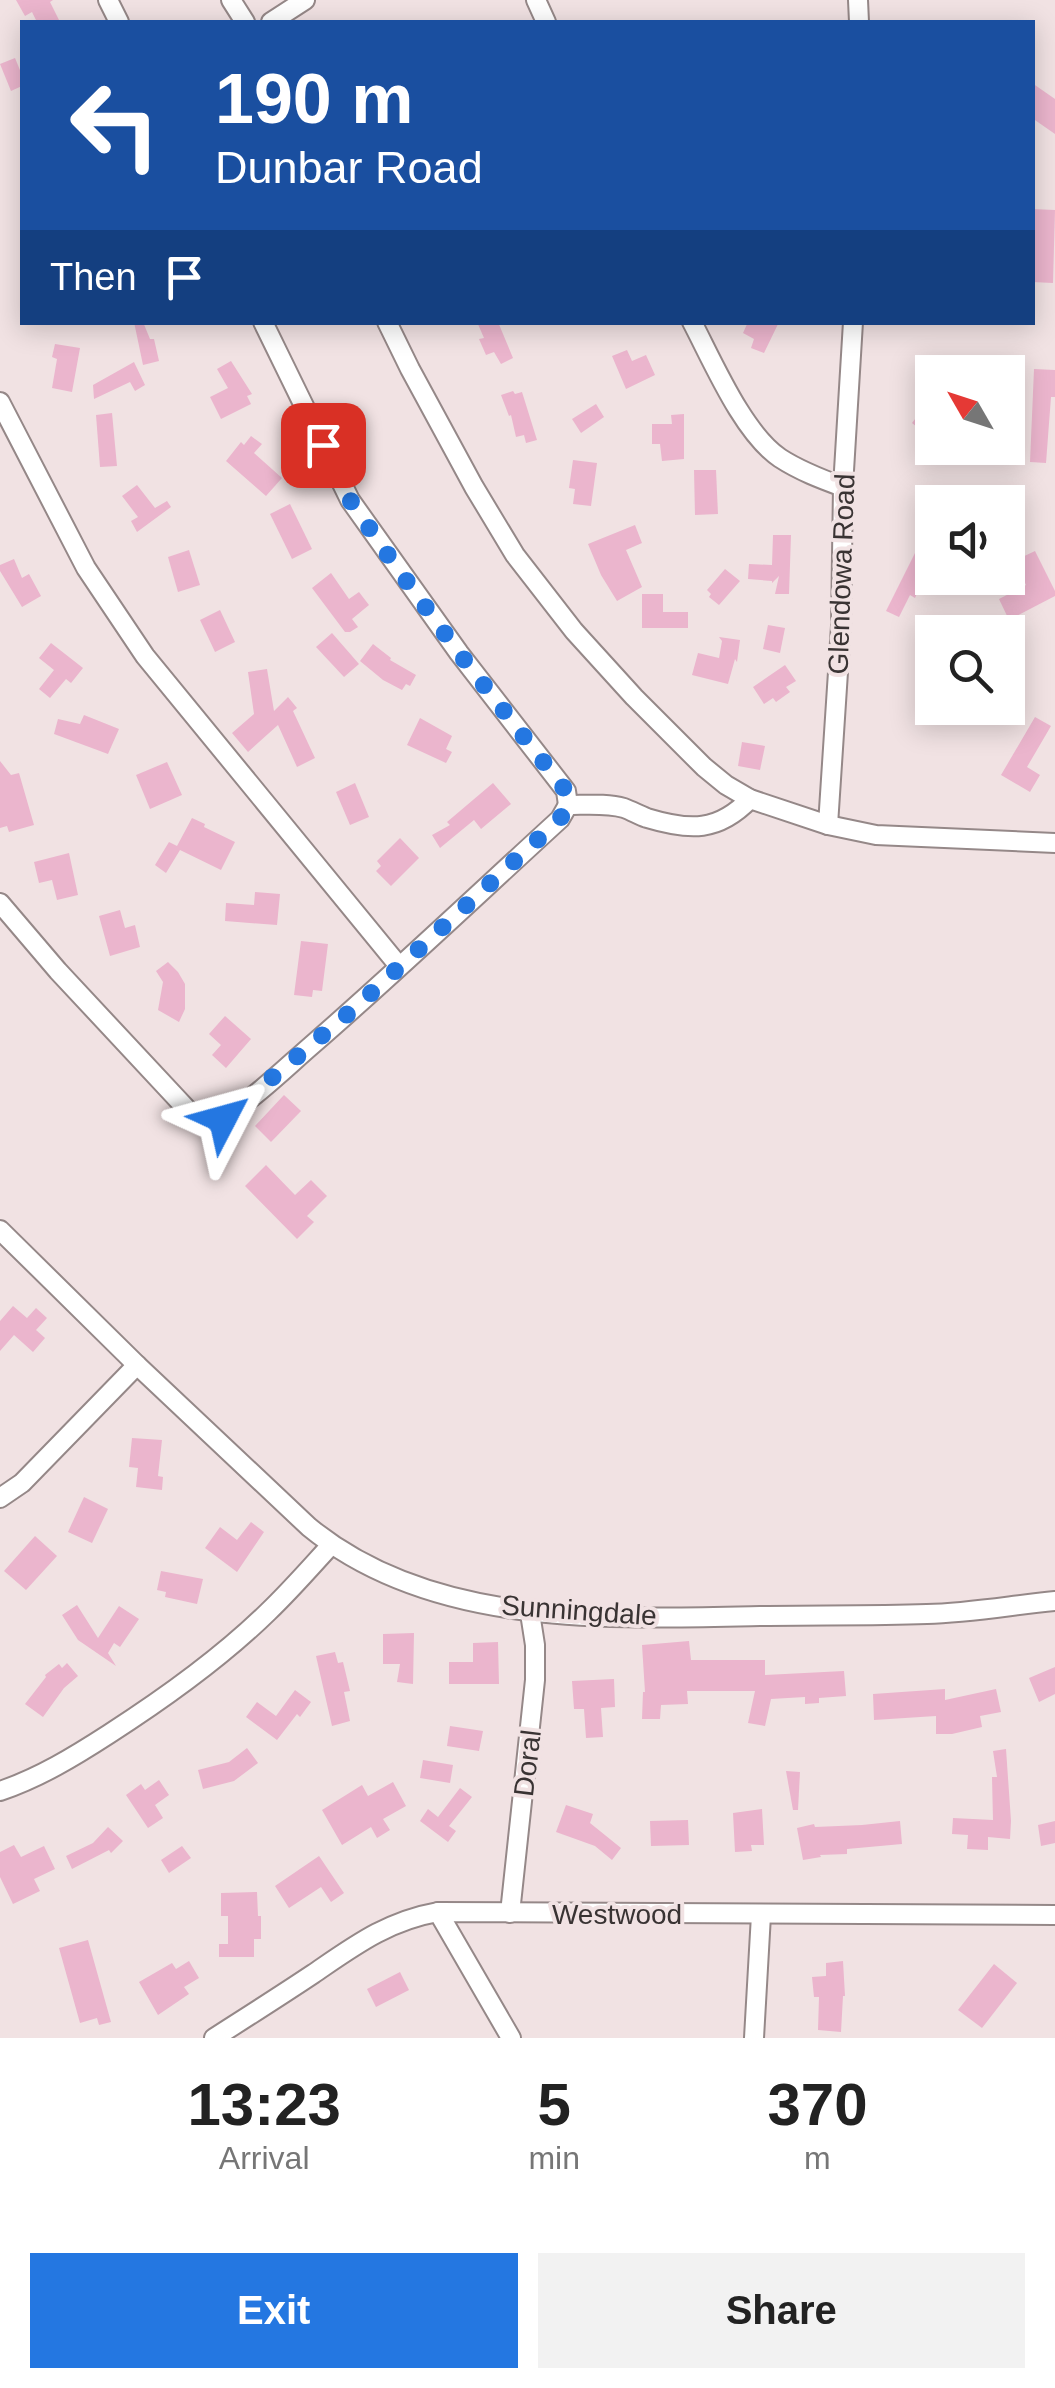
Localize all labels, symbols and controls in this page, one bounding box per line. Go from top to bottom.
icon: left [50,60,180,190]
text: 190 m [215,60,413,138]
text: Dunbar Road [215,142,483,193]
icon: arrive [157,250,212,305]
text: Then [50,256,137,298]
north arrow [915,355,1025,465]
map controls [915,355,1025,725]
pin [281,403,366,488]
icon: arrive [296,418,351,473]
street label: Glendowa Road [823,473,860,675]
button: sound [915,485,1025,595]
button: search [915,615,1025,725]
position arrow [171,1067,275,1171]
street label: Sunningdale [500,1590,658,1631]
street label: Doral [508,1728,547,1798]
street label: Westwood [552,1899,682,1930]
text: 13:23 [187,2071,341,2138]
text: 5 [537,2071,571,2138]
text: 370 [767,2071,868,2138]
text: Arrival [219,2140,310,2176]
text: min [528,2140,580,2176]
text: m [804,2140,831,2176]
button: Exit [30,2253,518,2368]
button: Share [538,2253,1025,2368]

